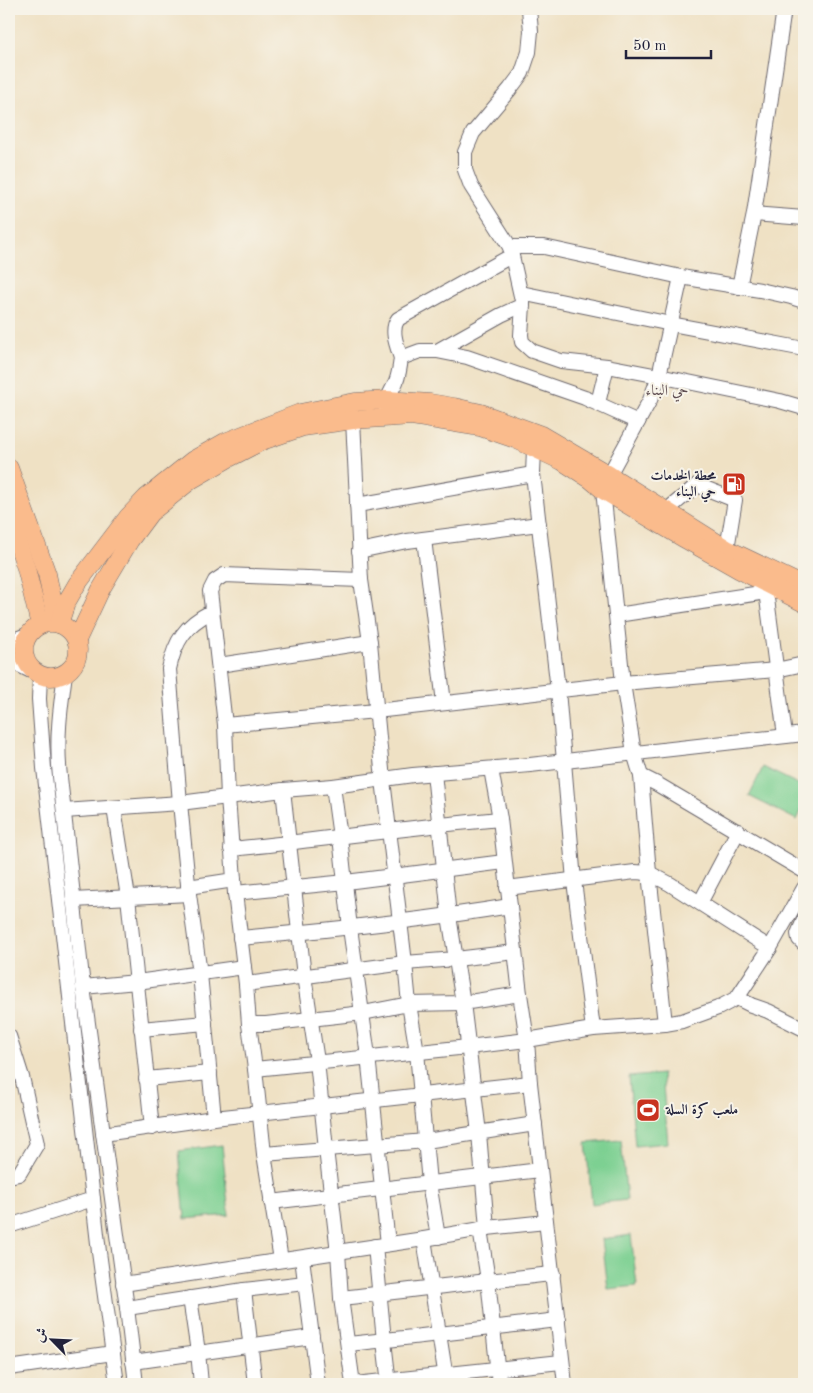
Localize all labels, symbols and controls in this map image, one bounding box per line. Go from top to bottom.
scale bar [626,28,710,60]
text: 50 m [633,39,667,54]
district label: حي البناء [646,384,688,402]
place label: محطة الخدمات حي البناء [651,469,717,503]
fuel station icon: محطة الخدمات حي البناء [721,471,747,497]
sports icon: ملعب كرة السلة [635,1097,661,1123]
place label: ملعب كرة السلة [665,1102,738,1119]
north arrow [28,1316,78,1366]
text: ش [32,1326,50,1344]

